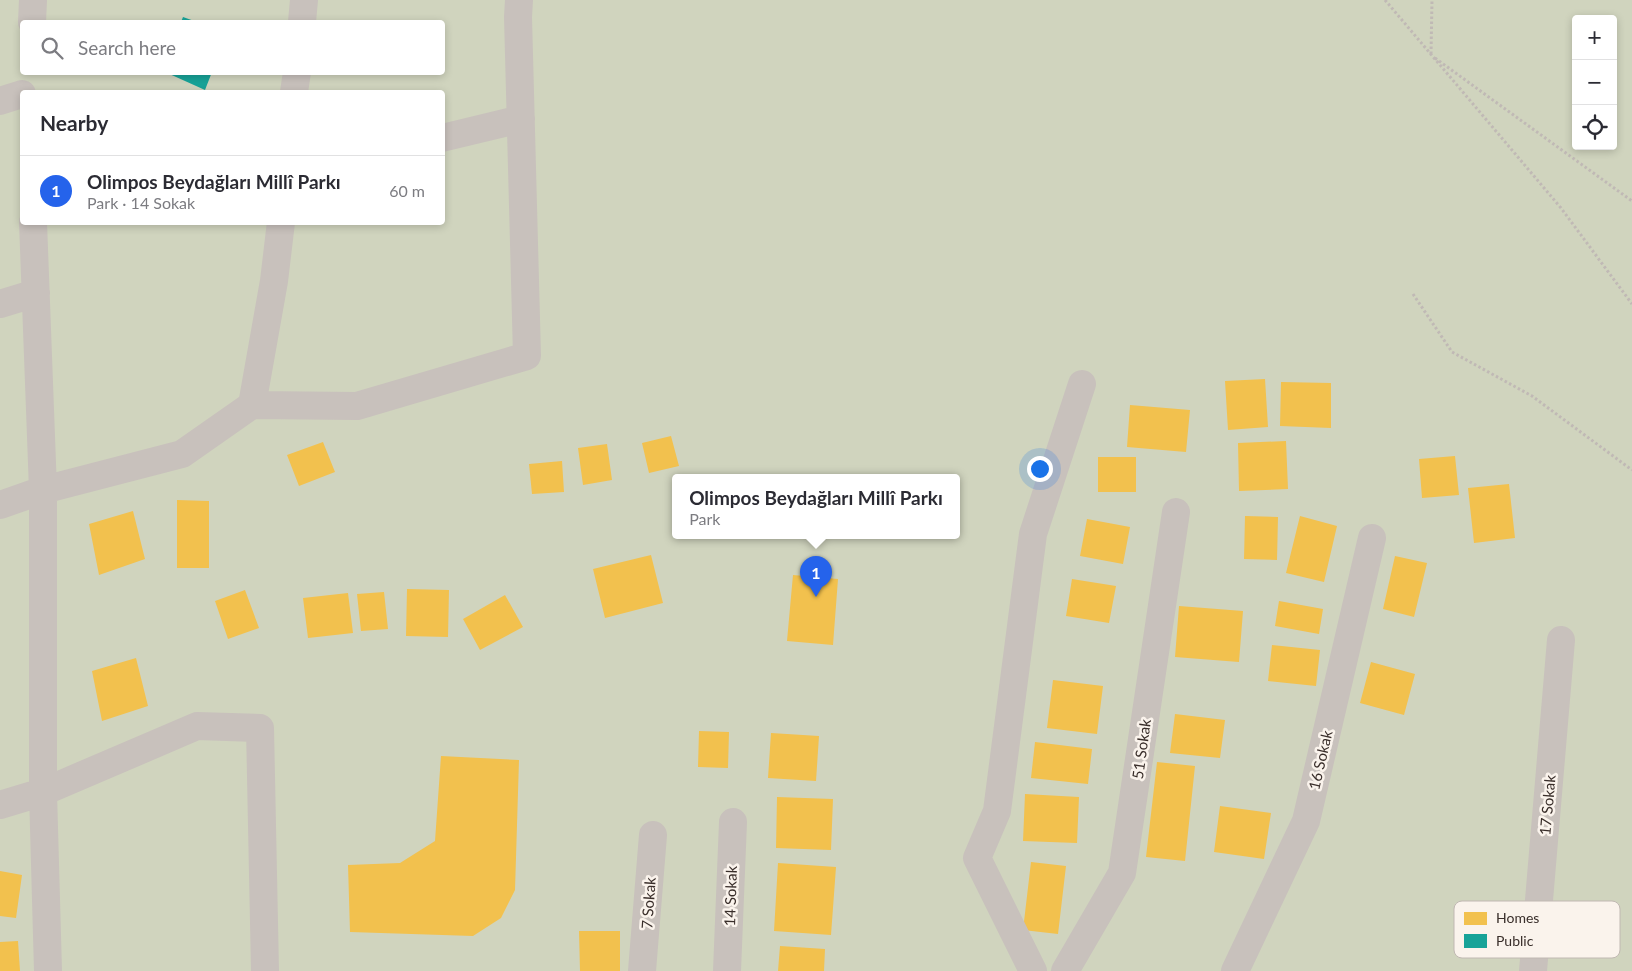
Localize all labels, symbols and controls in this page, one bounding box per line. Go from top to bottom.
map controls [1572,15,1617,150]
button: + [1572,15,1617,60]
search box [20,20,445,75]
icon: search [38,34,66,62]
text: Search here [78,36,176,59]
button: − [1572,60,1617,105]
button: locate [1572,105,1617,150]
text: Nearby [40,110,108,135]
text: Olimpos Beydağları Millî Parkı [87,170,341,193]
text: 1 [51,181,61,200]
text: 60 m [389,181,425,200]
text: Park · 14 Sokak [87,193,195,212]
your location [1027,456,1053,482]
popup [672,474,960,539]
text: Olimpos Beydağları Millî Parkı [689,486,943,509]
text: Park [689,509,720,528]
pin: 1 [800,556,832,597]
street label: 51 Sokak [1128,717,1154,780]
street label: 16 Sokak [1304,728,1336,792]
street label: 17 Sokak [1535,774,1559,836]
street label: 14 Sokak [720,865,740,927]
street label: 7 Sokak [637,876,659,929]
legend [1454,901,1620,958]
text: Homes [1496,909,1539,926]
text: Public [1496,932,1534,949]

